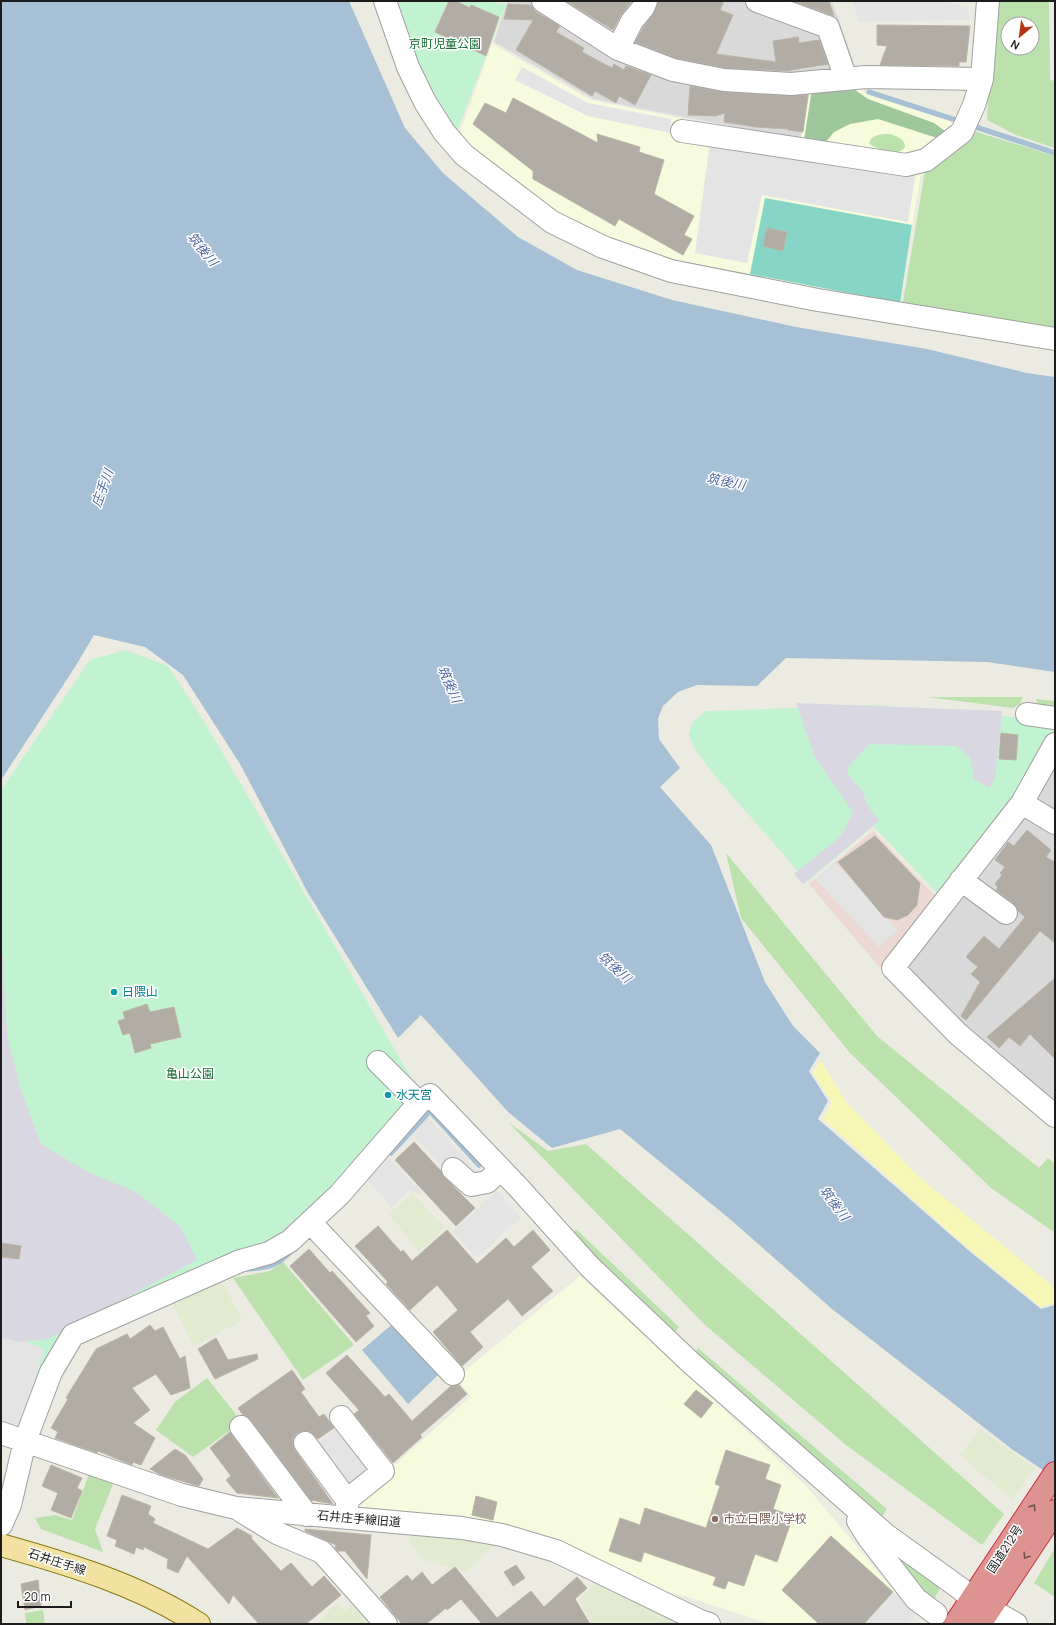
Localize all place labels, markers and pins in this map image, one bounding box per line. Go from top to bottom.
place label: 日隈山 [122,983,158,1000]
marker: 日隈山 [109,987,119,997]
place label: 水天宮 [396,1086,432,1103]
marker: 水天宮 [383,1090,393,1100]
place label: 市立日隈小学校 [723,1510,807,1527]
marker: 市立日隈小学校 [710,1514,720,1524]

